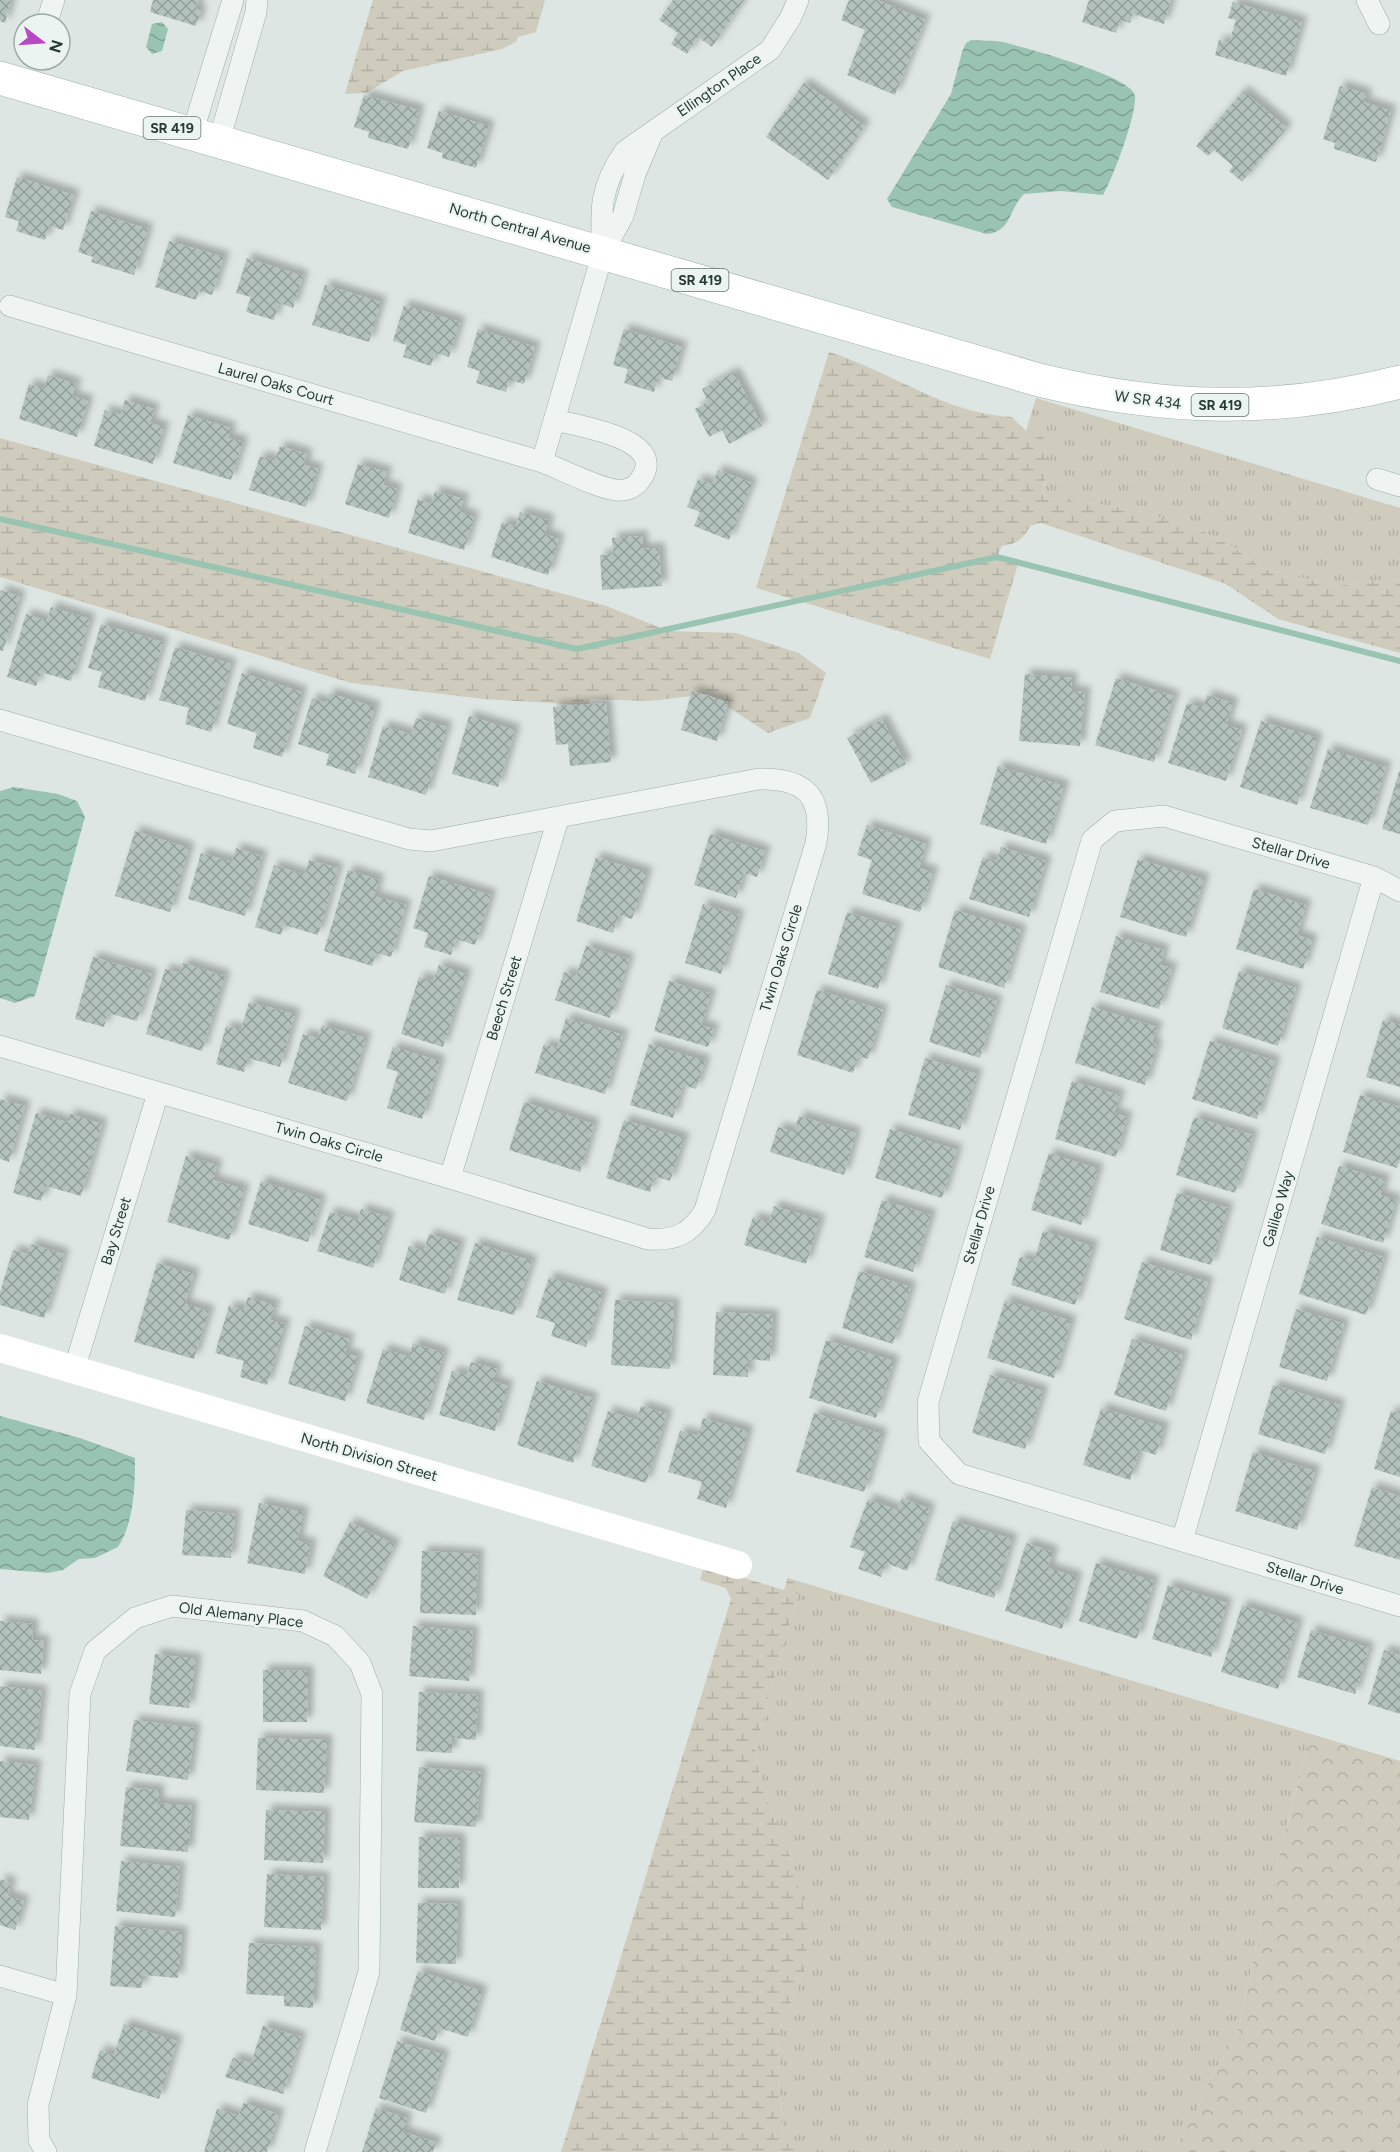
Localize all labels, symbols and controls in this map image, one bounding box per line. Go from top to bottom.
north arrow [12,12,72,72]
text: N [45,38,67,55]
street label: Ellington Place [674,49,764,121]
road number: SR 419 [144,117,201,139]
street label: North Central Avenue [447,199,593,257]
road number: SR 419 [672,269,728,291]
street label: Laurel Oaks Court [216,359,336,409]
street label: W SR 434 [1114,387,1182,413]
road number: SR 419 [1192,394,1248,416]
street label: Stellar Drive [1250,833,1332,873]
street label: Twin Oaks Circle [756,902,806,1014]
street label: Beech Street [483,953,526,1043]
street label: Twin Oaks Circle [273,1118,385,1166]
street label: Galileo Way [1258,1168,1298,1249]
street label: Stellar Drive [959,1184,999,1266]
street label: Bay Street [97,1194,135,1267]
street label: North Division Street [299,1429,440,1485]
street label: Stellar Drive [1264,1558,1346,1598]
street label: Old Alemany Place [178,1598,304,1632]

